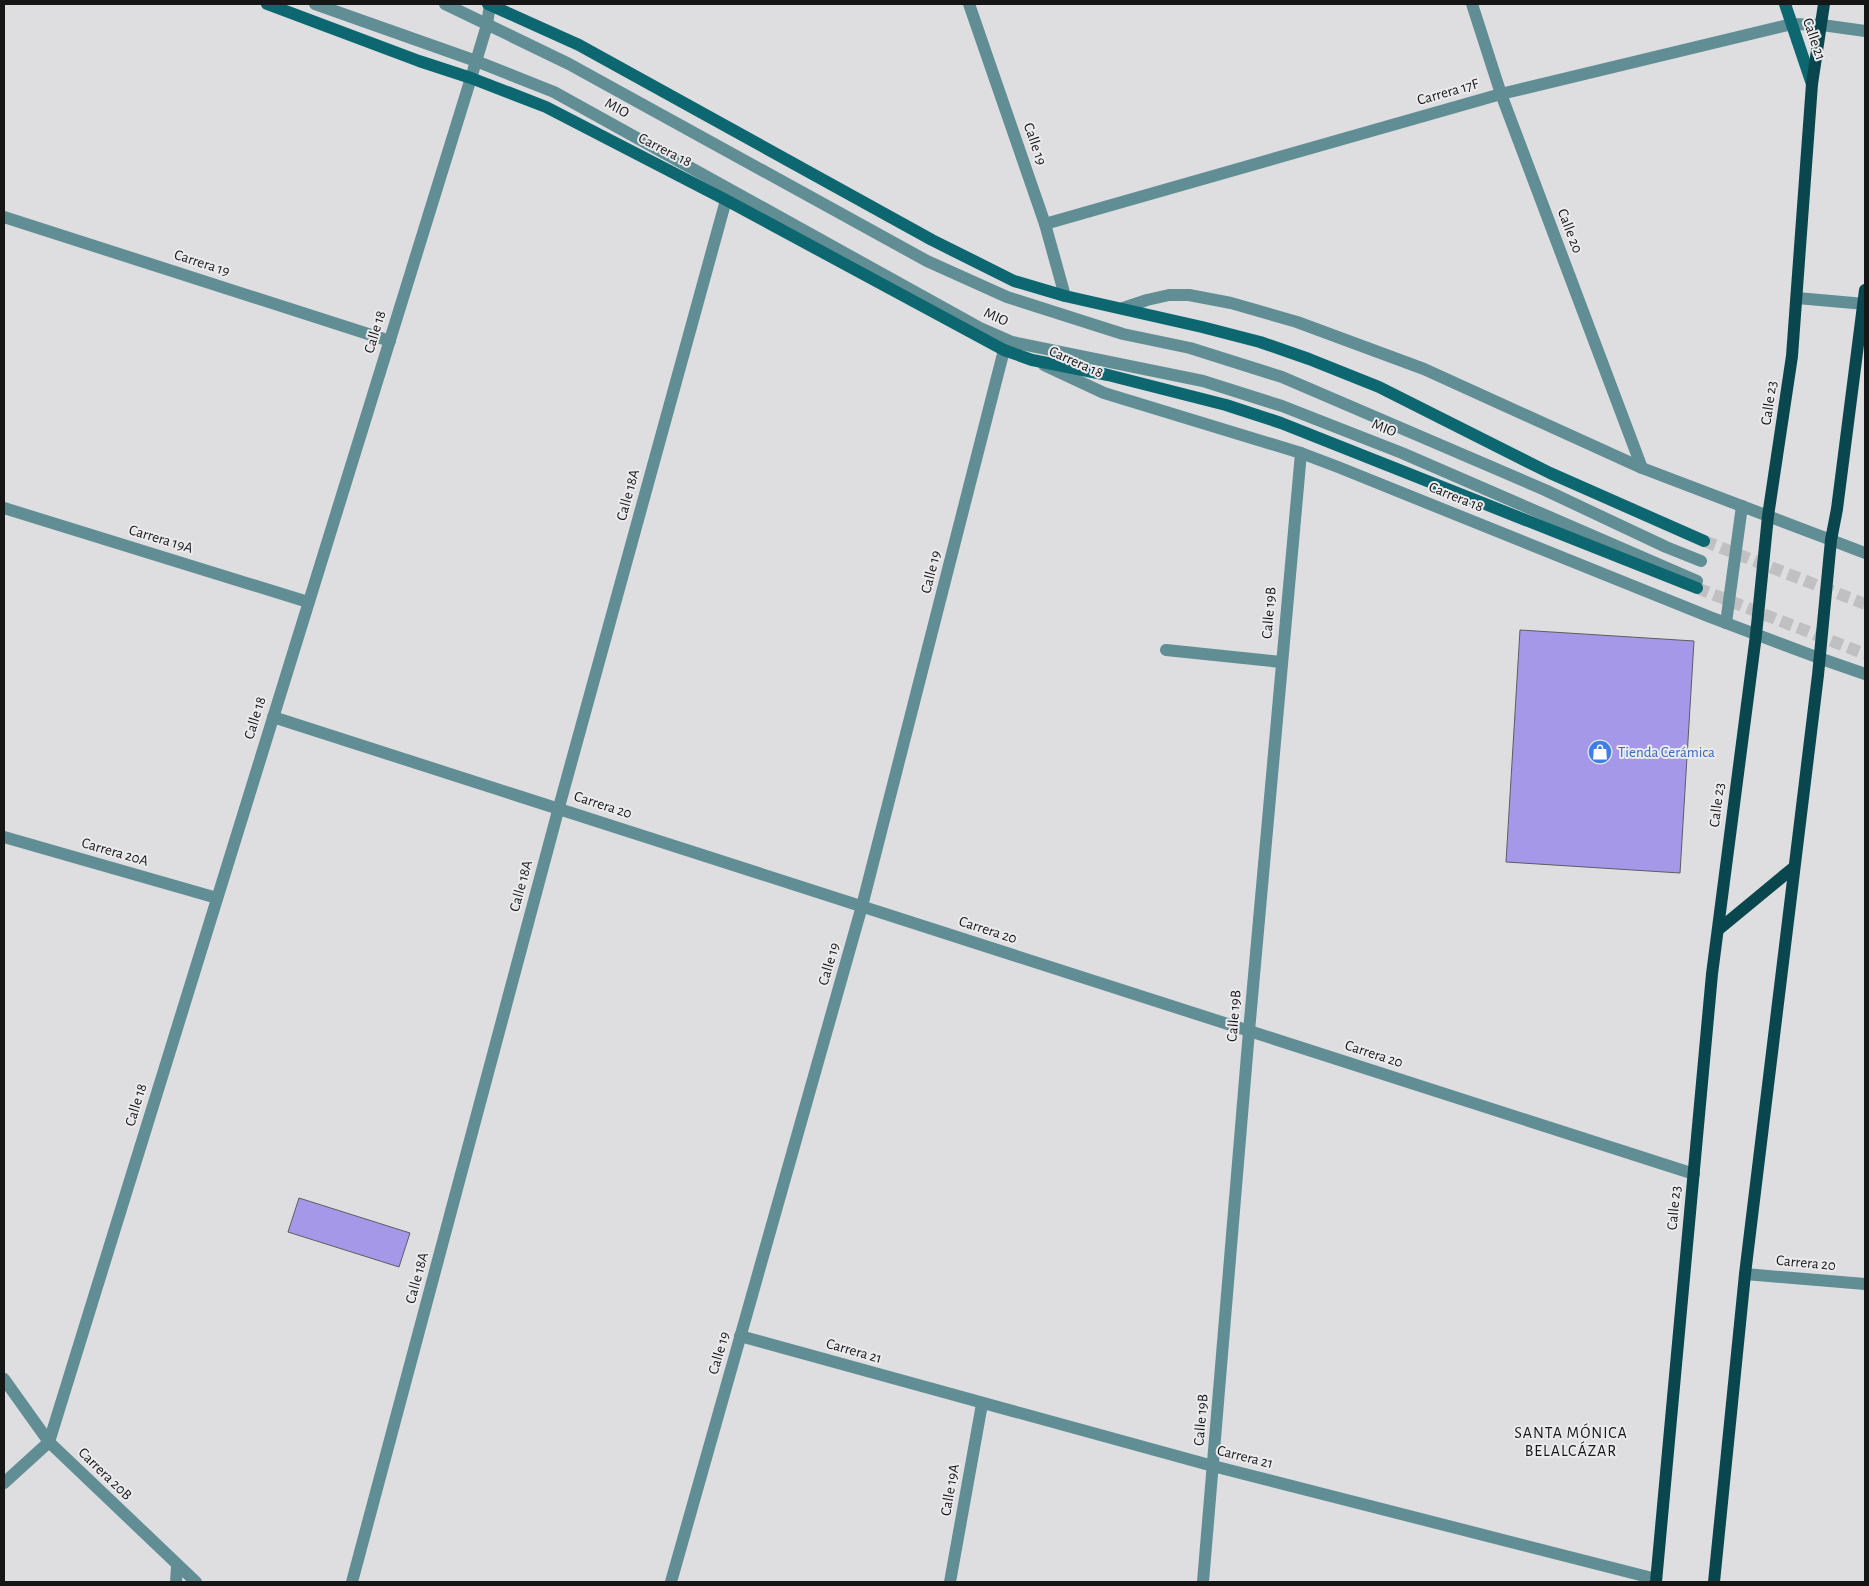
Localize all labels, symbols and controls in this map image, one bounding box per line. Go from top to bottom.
street label: Calle 21 [1800,16,1828,62]
street label: Carrera 17F [1416,76,1481,108]
street label: MIO [602,95,632,121]
street label: Calle 19 [1021,121,1049,167]
street label: Carrera 18 [636,130,694,170]
street label: Calle 20 [1555,207,1585,255]
street label: Carrera 19 [172,247,232,279]
street label: MIO [981,305,1011,329]
street label: Calle 18 [361,309,389,355]
street label: Carrera 18 [1047,343,1105,381]
street label: Calle 23 [1758,380,1780,426]
street label: MIO [1370,416,1398,440]
street label: Calle 18A [614,467,642,522]
street label: Carrera 18 [1427,479,1485,515]
street label: Carrera 19A [127,522,195,556]
street label: Calle 19 [918,549,944,595]
street label: Calle 19B [1259,587,1279,639]
street label: Calle 18 [241,695,269,741]
shop icon: Tienda Cerámica [1587,739,1613,765]
place label: Tienda Cerámica [1618,745,1715,760]
street label: Calle 23 [1707,782,1727,828]
street label: Carrera 20 [572,789,634,821]
street label: Carrera 20A [80,835,150,869]
street label: Calle 18A [507,858,535,913]
street label: Carrera 20 [957,914,1019,946]
street label: Calle 19 [816,941,842,987]
street label: Calle 19B [1224,990,1244,1042]
street label: Carrera 20 [1343,1038,1405,1070]
street label: Calle 18 [122,1082,150,1128]
street label: Calle 23 [1665,1185,1683,1231]
street label: Calle 18A [403,1250,431,1305]
street label: Carrera 20 [1775,1253,1837,1273]
street label: Calle 19 [706,1330,732,1376]
street label: Carrera 21 [824,1336,884,1366]
street label: Calle 19B [1191,1394,1211,1446]
district label: SANTA MÓNICA BELALCÁZAR [1514,1423,1628,1459]
street label: Carrera 21 [1215,1443,1275,1471]
street label: Carrera 20B [75,1445,135,1503]
street label: Calle 19A [938,1463,962,1517]

